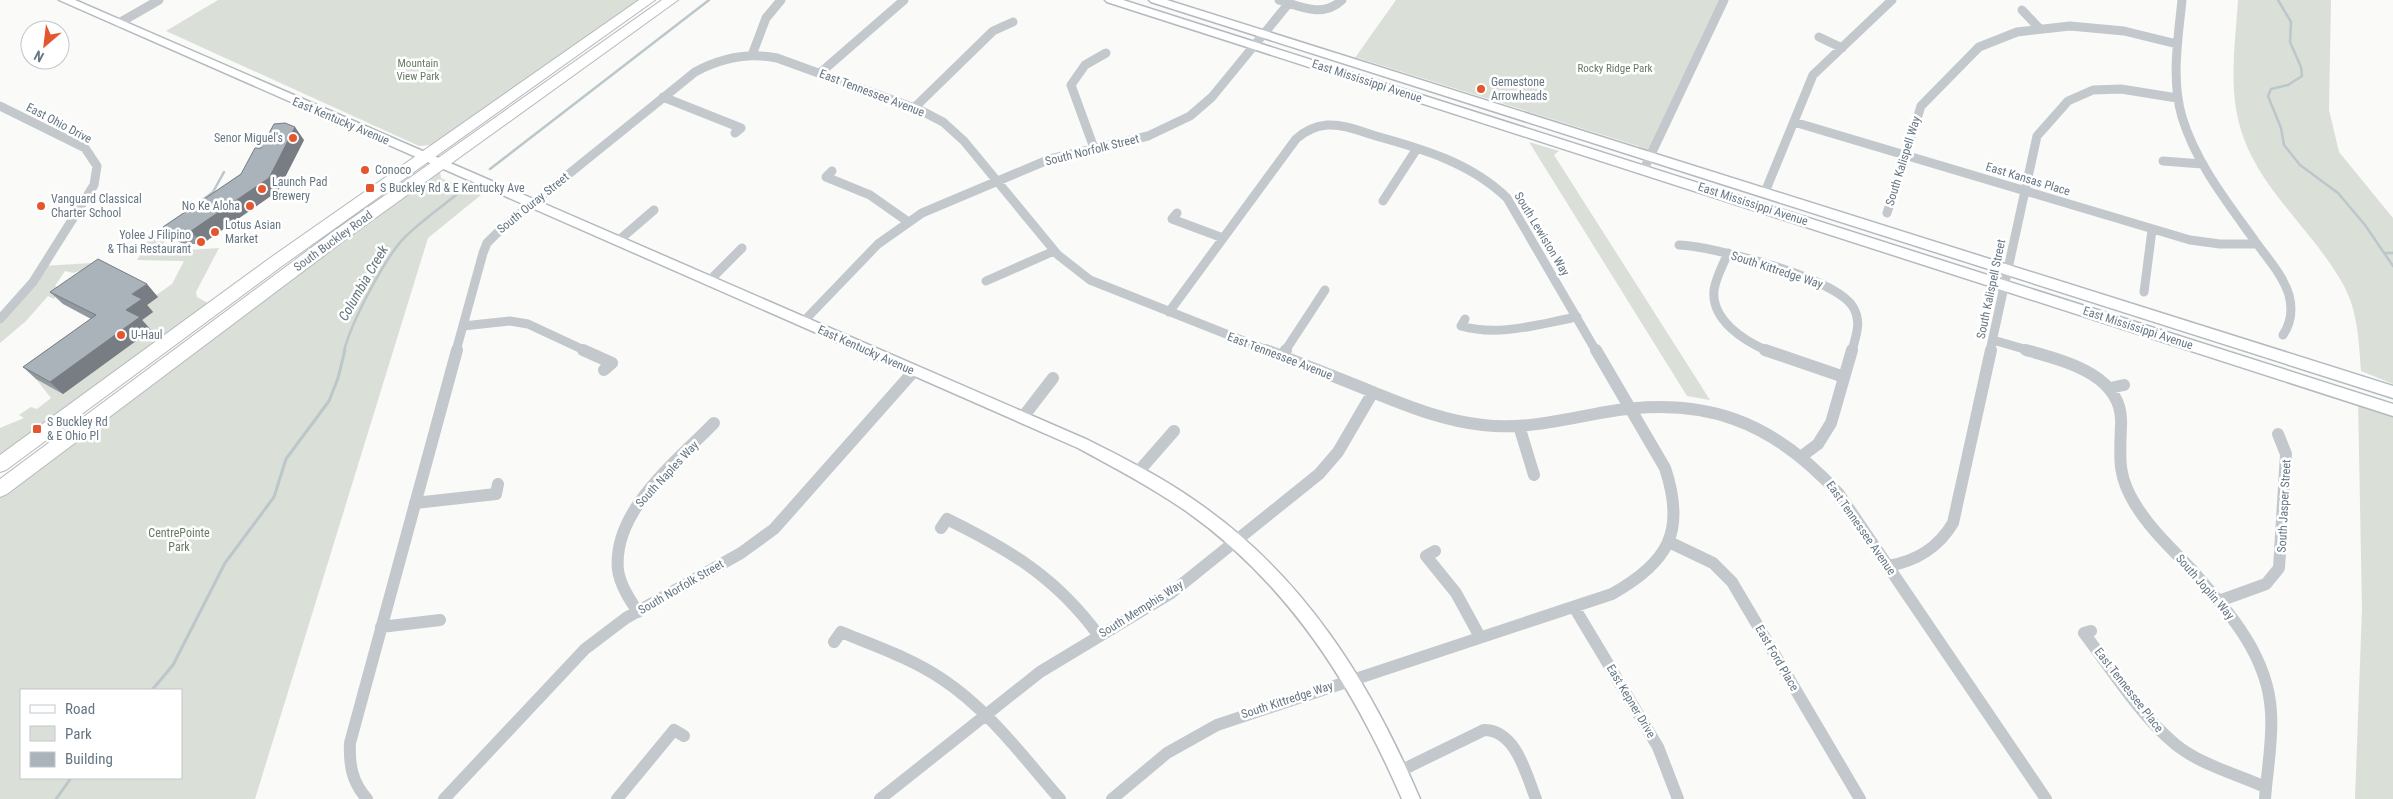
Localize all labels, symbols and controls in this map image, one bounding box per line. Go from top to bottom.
north arrow [20,20,70,70]
text: N [31,47,46,66]
park label: Mountain View Park [396,57,440,83]
street label: East Mississippi Avenue [1310,57,1424,105]
park label: Rocky Ridge Park [1577,62,1653,75]
street label: East Tennessee Avenue [818,67,927,120]
place label: Gemestone Arrowheads [1491,75,1548,103]
marker: Gemestone Arrowheads [1475,83,1487,95]
street label: East Kentucky Avenue [290,94,392,148]
street label: East Ohio Drive [24,100,94,146]
street label: South Kalispell Way [1883,115,1923,207]
place label: Senor Miguel's [214,131,283,145]
street label: South Norfolk Street [1044,131,1141,168]
marker: Senor Miguel's [287,132,299,144]
street label: East Kansas Place [1984,160,2072,199]
place label: Conoco [375,163,411,177]
marker: Conoco [359,164,371,176]
street label: South Ouray Street [494,170,572,236]
place label: Launch Pad Brewery [272,175,327,203]
street label: East Mississippi Avenue [1696,180,1810,228]
place label: S Buckley Rd & E Kentucky Ave [380,181,525,195]
marker: S Buckley Rd & E Kentucky Ave [364,182,376,194]
marker: Launch Pad Brewery [256,183,268,195]
street label: South Lewiston Way [1511,190,1573,278]
place label: Vanguard Classical Charter School [51,192,142,220]
place label: No Ke Aloha [182,199,240,213]
marker: Vanguard Classical Charter School [35,200,47,212]
marker: No Ke Aloha [244,200,256,212]
street label: South Buckley Road [291,208,375,274]
place label: Lotus Asian Market [225,218,281,246]
marker: Lotus Asian Market [209,226,221,238]
place label: Yolee J Filipino & Thai Restaurant [108,228,191,256]
marker: Yolee J Filipino & Thai Restaurant [195,236,207,248]
street label: South Kalispell Street [1974,238,2008,340]
water label: Columbia Creek [335,242,391,324]
street label: South Kittredge Way [1729,249,1825,291]
street label: East Mississippi Avenue [2081,304,2195,352]
street label: East Kentucky Avenue [816,322,917,378]
place label: U-Haul [131,328,162,342]
marker: U-Haul [115,329,127,341]
street label: East Tennessee Avenue [1226,330,1335,383]
place label: S Buckley Rd & E Ohio Pl [47,415,108,443]
marker: S Buckley Rd & E Ohio Pl [31,423,43,435]
street label: South Naples Way [633,438,701,510]
street label: South Jasper Street [2275,459,2293,553]
street label: East Tennessee Avenue [1823,478,1899,578]
park label: CentrePointe Park [148,526,210,554]
street label: South Joplin Way [2173,552,2237,622]
street label: South Norfolk Street [636,557,727,617]
street label: South Memphis Way [1097,578,1185,640]
street label: East Ford Place [1753,623,1802,694]
street label: East Tennessee Place [2092,645,2166,735]
street label: East Kepner Drive [1604,662,1659,741]
street label: South Kittredge Way [1239,679,1335,721]
legend [20,689,182,779]
text: Road [65,700,95,718]
text: Park [65,725,92,743]
text: Building [65,750,113,768]

